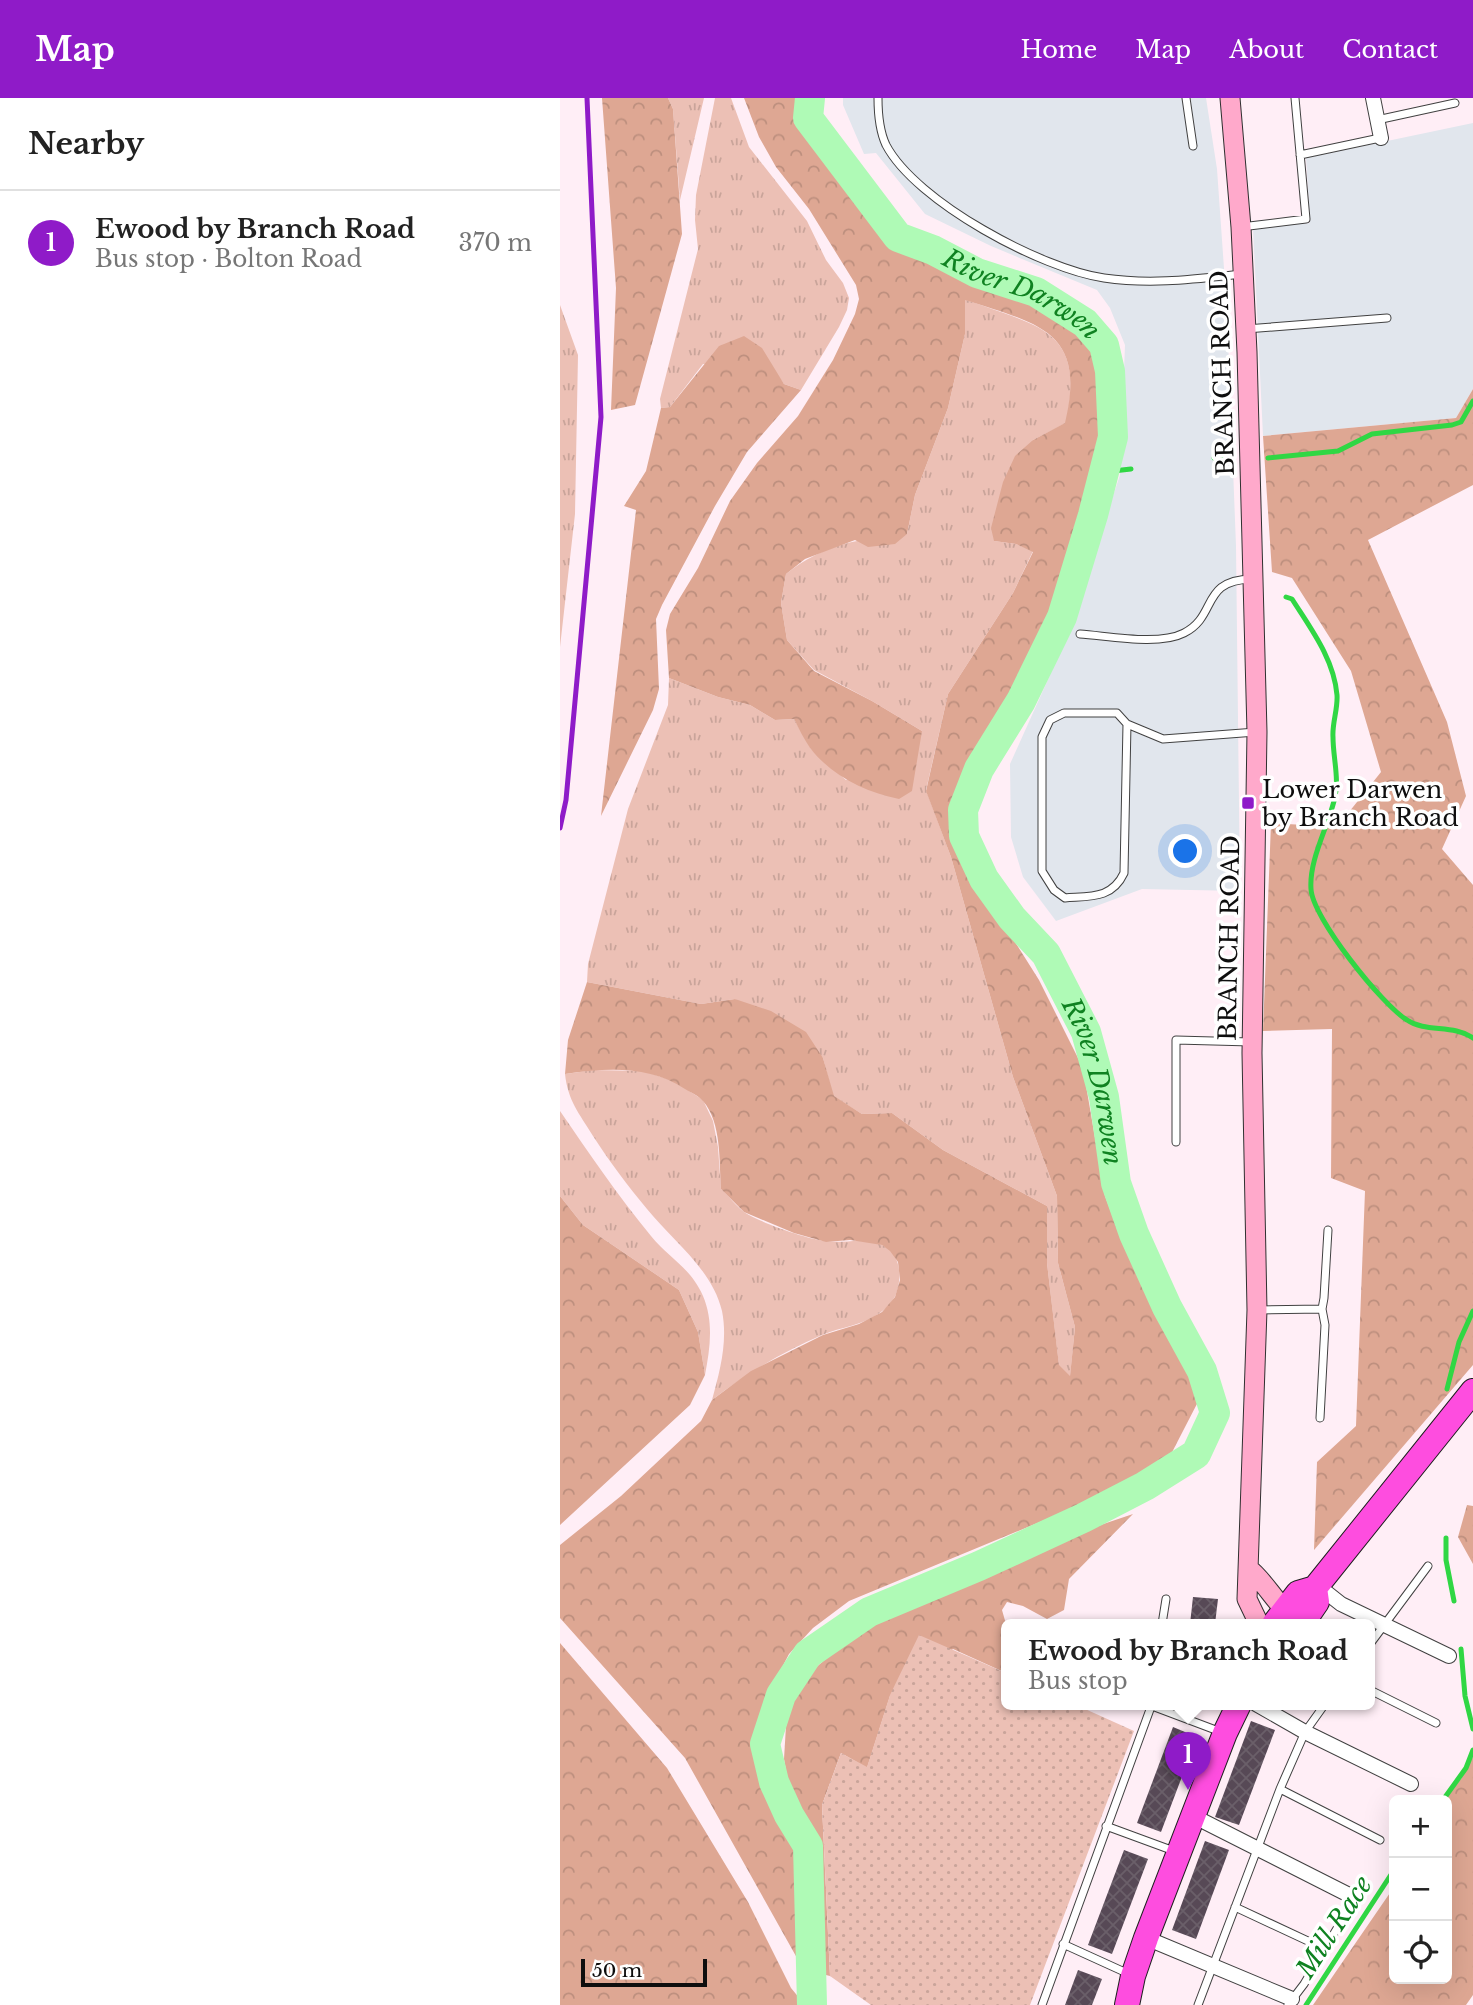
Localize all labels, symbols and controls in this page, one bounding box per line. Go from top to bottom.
text: Map [35,29,115,70]
text: Home [1021,35,1097,64]
text: Map [1135,35,1191,64]
text: About [1229,35,1304,64]
text: Contact [1342,35,1438,64]
text: Nearby [28,125,144,162]
text: Ewood by Branch Road [95,213,415,245]
text: 1 [46,229,56,257]
text: 370 m [459,229,532,257]
water label: River Darwen [936,241,1108,346]
text: Bus stop · Bolton Road [95,245,362,273]
street label: BRANCH ROAD [1204,270,1240,476]
place label: Lower Darwen by Branch Road [1261,775,1459,832]
marker: Lower Darwen by Branch Road [1240,795,1256,811]
your location [1168,834,1202,868]
street label: BRANCH ROAD [1213,835,1245,1041]
water label: River Darwen [1055,991,1129,1167]
popup [1001,1619,1375,1710]
text: Ewood by Branch Road [1028,1635,1348,1667]
text: Bus stop [1028,1667,1128,1695]
pin: 1 [1165,1732,1211,1790]
map controls [1389,1795,1452,1984]
button: + [1389,1795,1452,1858]
button: − [1389,1858,1452,1921]
water label: Mill Race [1289,1870,1379,1985]
button: locate [1389,1921,1452,1984]
scale bar [581,1956,707,1988]
text: 50 m [592,1959,642,1982]

